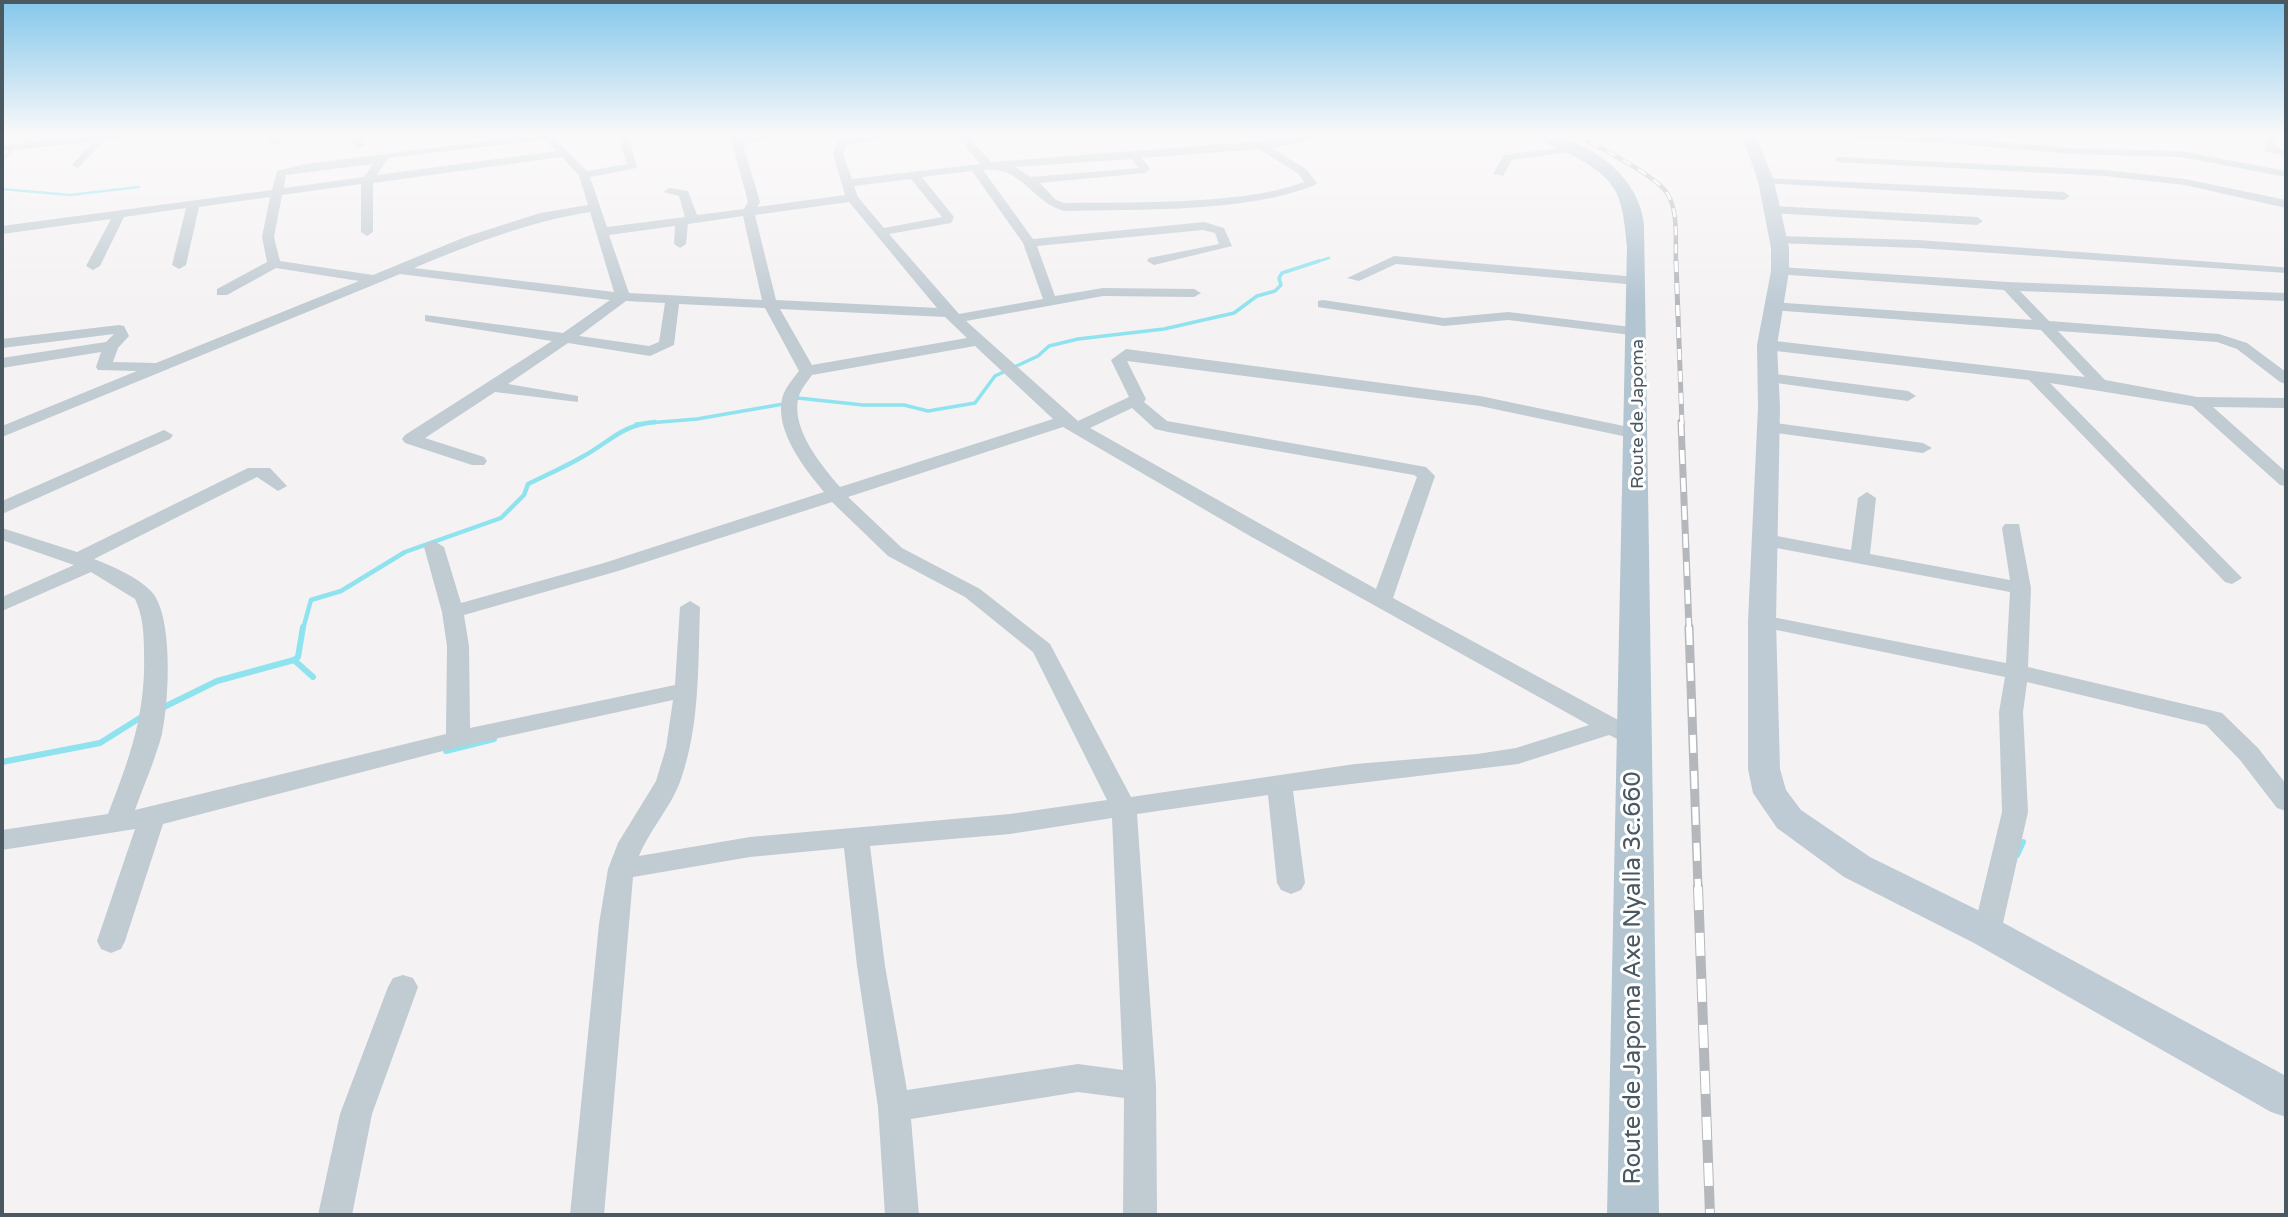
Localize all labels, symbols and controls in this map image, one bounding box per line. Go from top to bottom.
street label: Route de Japoma [1627,339,1649,489]
street label: Route de Japoma Axe Nyalla 3c.660 [1620,772,1648,1184]

